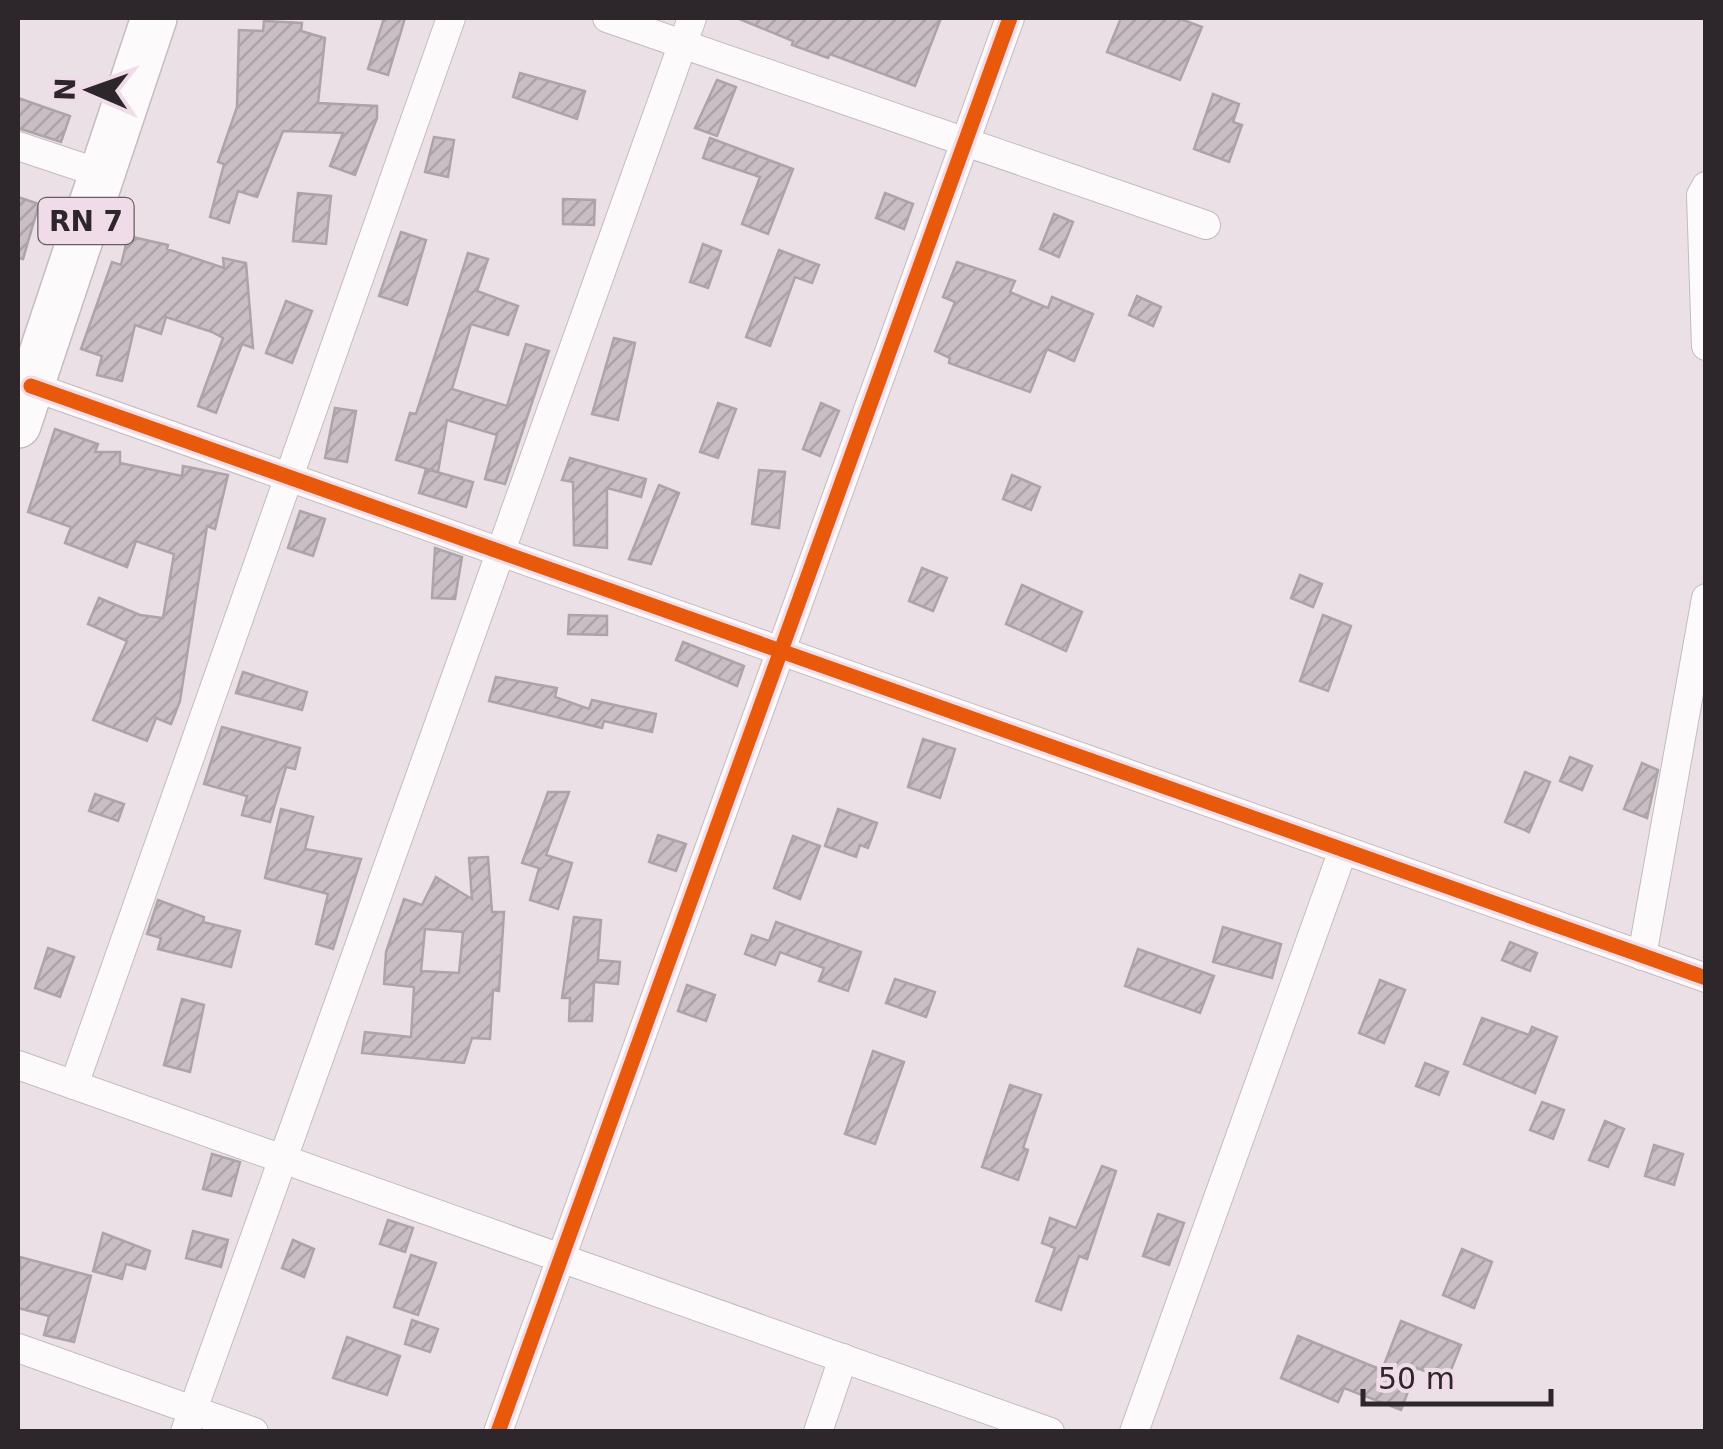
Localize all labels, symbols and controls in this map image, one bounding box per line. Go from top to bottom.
north arrow [40,40,140,140]
text: N [49,77,82,101]
road number: RN 7 [38,198,134,244]
scale bar [1363,1344,1550,1406]
text: 50 m [1378,1361,1455,1396]

